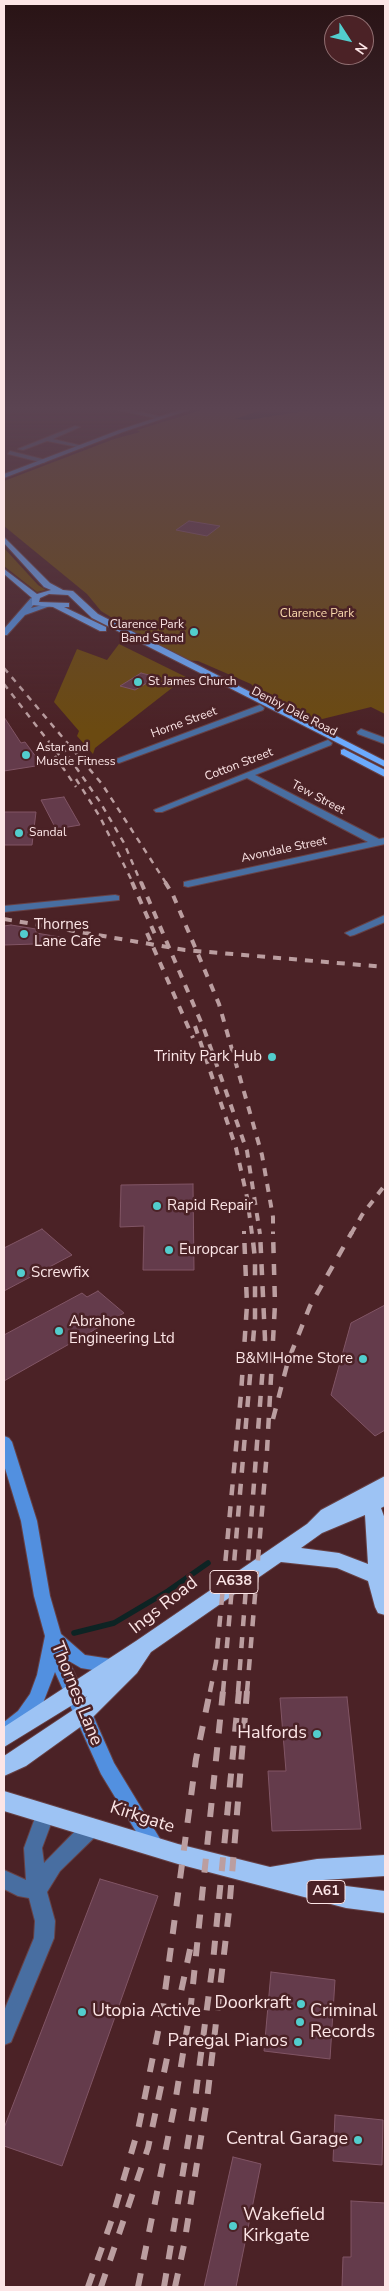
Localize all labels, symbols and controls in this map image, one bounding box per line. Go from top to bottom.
north arrow [324,15,374,65]
text: N [350,39,372,58]
park label: Clarence Park [280,607,354,621]
place label: Clarence Park Band Stand [110,618,184,646]
marker: Clarence Park Band Stand [188,626,200,638]
place label: St James Church [148,675,237,689]
marker: St James Church [132,676,144,688]
street label: Denby Dale Road [249,684,339,740]
street label: Horne Street [149,704,219,742]
place label: Astar and Muscle Fitness [36,741,116,769]
street label: Cotton Street [203,745,275,785]
marker: Astar and Muscle Fitness [20,749,32,761]
street label: Tew Street [289,778,347,818]
place label: Sandal [29,826,66,840]
marker: Sandal [13,827,25,839]
street label: Avondale Street [240,834,328,866]
place label: Thornes Lane Cafe [34,916,101,951]
marker: Thornes Lane Cafe [18,928,30,940]
place label: Trinity Park Hub [154,1048,262,1066]
marker: Trinity Park Hub [266,1051,278,1063]
place label: Rapid Repair [167,1197,253,1215]
marker: Rapid Repair [151,1200,163,1212]
place label: Europcar [179,1241,239,1259]
marker: Europcar [163,1244,175,1256]
place label: Screwfix [31,1264,89,1282]
marker: Screwfix [15,1267,27,1279]
place label: Abrahone Engineering Ltd [69,1313,175,1348]
marker: Abrahone Engineering Ltd [53,1325,65,1337]
place label: B&M Home Store [235,1350,353,1368]
marker: B&M Home Store [357,1353,369,1365]
road number: A638 [210,1570,258,1594]
street label: Ings Road [126,1573,202,1639]
street label: Thornes Lane [45,1639,107,1749]
place label: Halfords [237,1723,307,1745]
marker: Halfords [311,1728,323,1740]
street label: Kirkgate [107,1797,177,1839]
road number: A61 [307,1880,345,1904]
place label: Doorkraft [214,1993,291,2015]
marker: Doorkraft [295,1998,307,2010]
place label: Utopia Active [92,2001,201,2023]
place label: Criminal Records [310,2001,377,2044]
marker: Utopia Active [76,2006,88,2018]
marker: Criminal Records [294,2016,306,2028]
place label: Paregal Pianos [168,2031,288,2053]
marker: Paregal Pianos [292,2036,304,2048]
place label: Central Garage [226,2129,348,2151]
marker: Central Garage [352,2134,364,2146]
place label: Wakefield Kirkgate [243,2205,325,2248]
marker: Wakefield Kirkgate [227,2220,239,2232]

